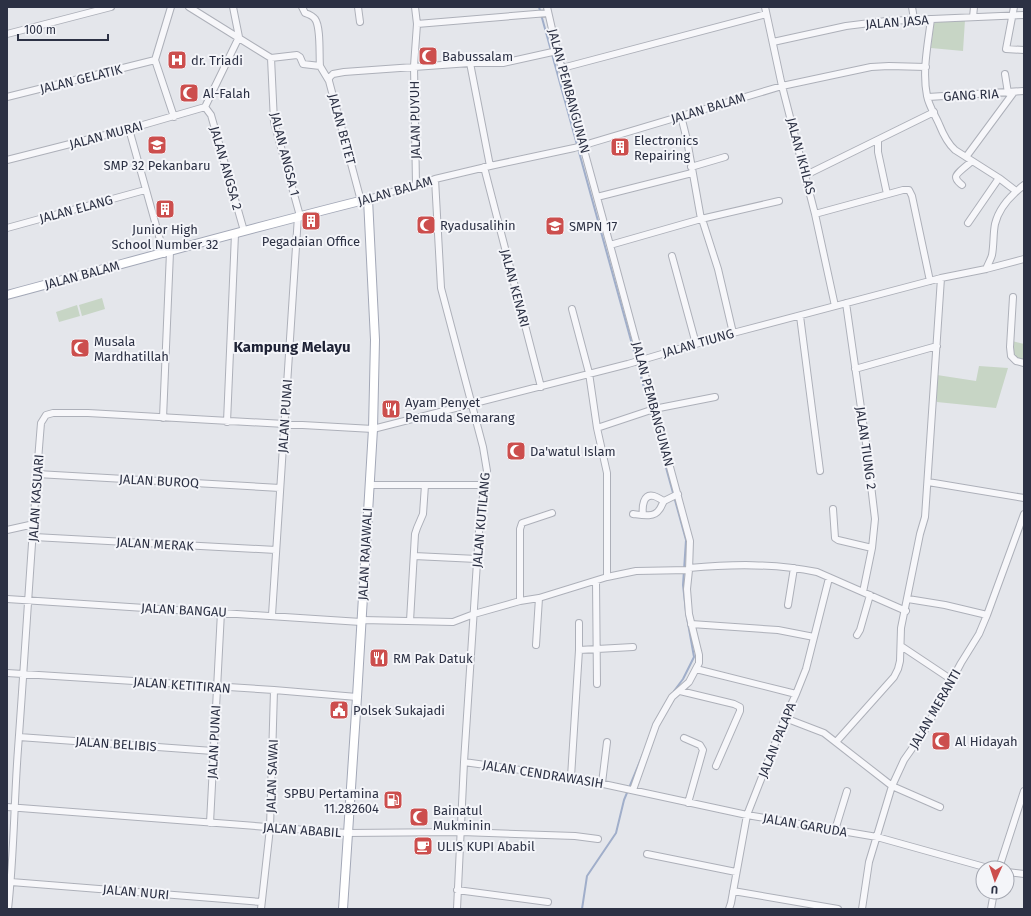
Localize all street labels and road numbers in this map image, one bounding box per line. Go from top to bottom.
street label: JALAN JASA [865,12,930,32]
street label: JALAN PEMBANGUNAN [545,27,593,155]
street label: JALAN GELATIK [38,61,124,96]
street label: JALAN PUYUH [407,81,423,159]
street label: GANG RIA [943,86,1000,104]
street label: JALAN BALAM [669,90,747,126]
street label: JALAN BETET [325,92,359,166]
street label: JALAN ANGSA 1 [267,111,303,197]
street label: JALAN IKHLAS [784,116,818,196]
street label: JALAN MURAI [68,118,144,152]
street label: JALAN ANGSA 2 [207,124,245,212]
street label: JALAN BALAM [356,173,434,209]
street label: JALAN ELANG [38,192,114,226]
street label: JALAN KENARI [497,247,533,329]
street label: JALAN BALAM [43,258,121,292]
street label: JALAN TIUNG [660,326,736,360]
street label: JALAN PEMBANGUNAN [629,340,677,468]
street label: JALAN PUNAI [275,379,295,453]
street label: JALAN TIUNG 2 [853,405,879,491]
street label: JALAN KASUARI [25,454,47,542]
street label: JALAN BUROQ [119,471,199,491]
street label: JALAN KUTILANG [469,472,493,568]
street label: JALAN RAJAWALI [355,507,375,601]
street label: JALAN MERAK [116,534,195,554]
street label: JALAN BANGAU [141,600,227,620]
street label: JALAN MERANTI [906,667,964,751]
street label: JALAN KETITIRAN [133,674,231,696]
street label: JALAN PALAPA [755,700,799,780]
street label: JALAN PUNAI [205,705,223,779]
street label: JALAN BELIBIS [75,734,157,754]
street label: JALAN SAWAI [263,739,281,813]
street label: JALAN CENDRAWASIH [481,757,605,791]
street label: JALAN GARUDA [762,810,849,840]
street label: JALAN ABABIL [262,820,342,840]
street label: JALAN NURI [102,882,170,902]

